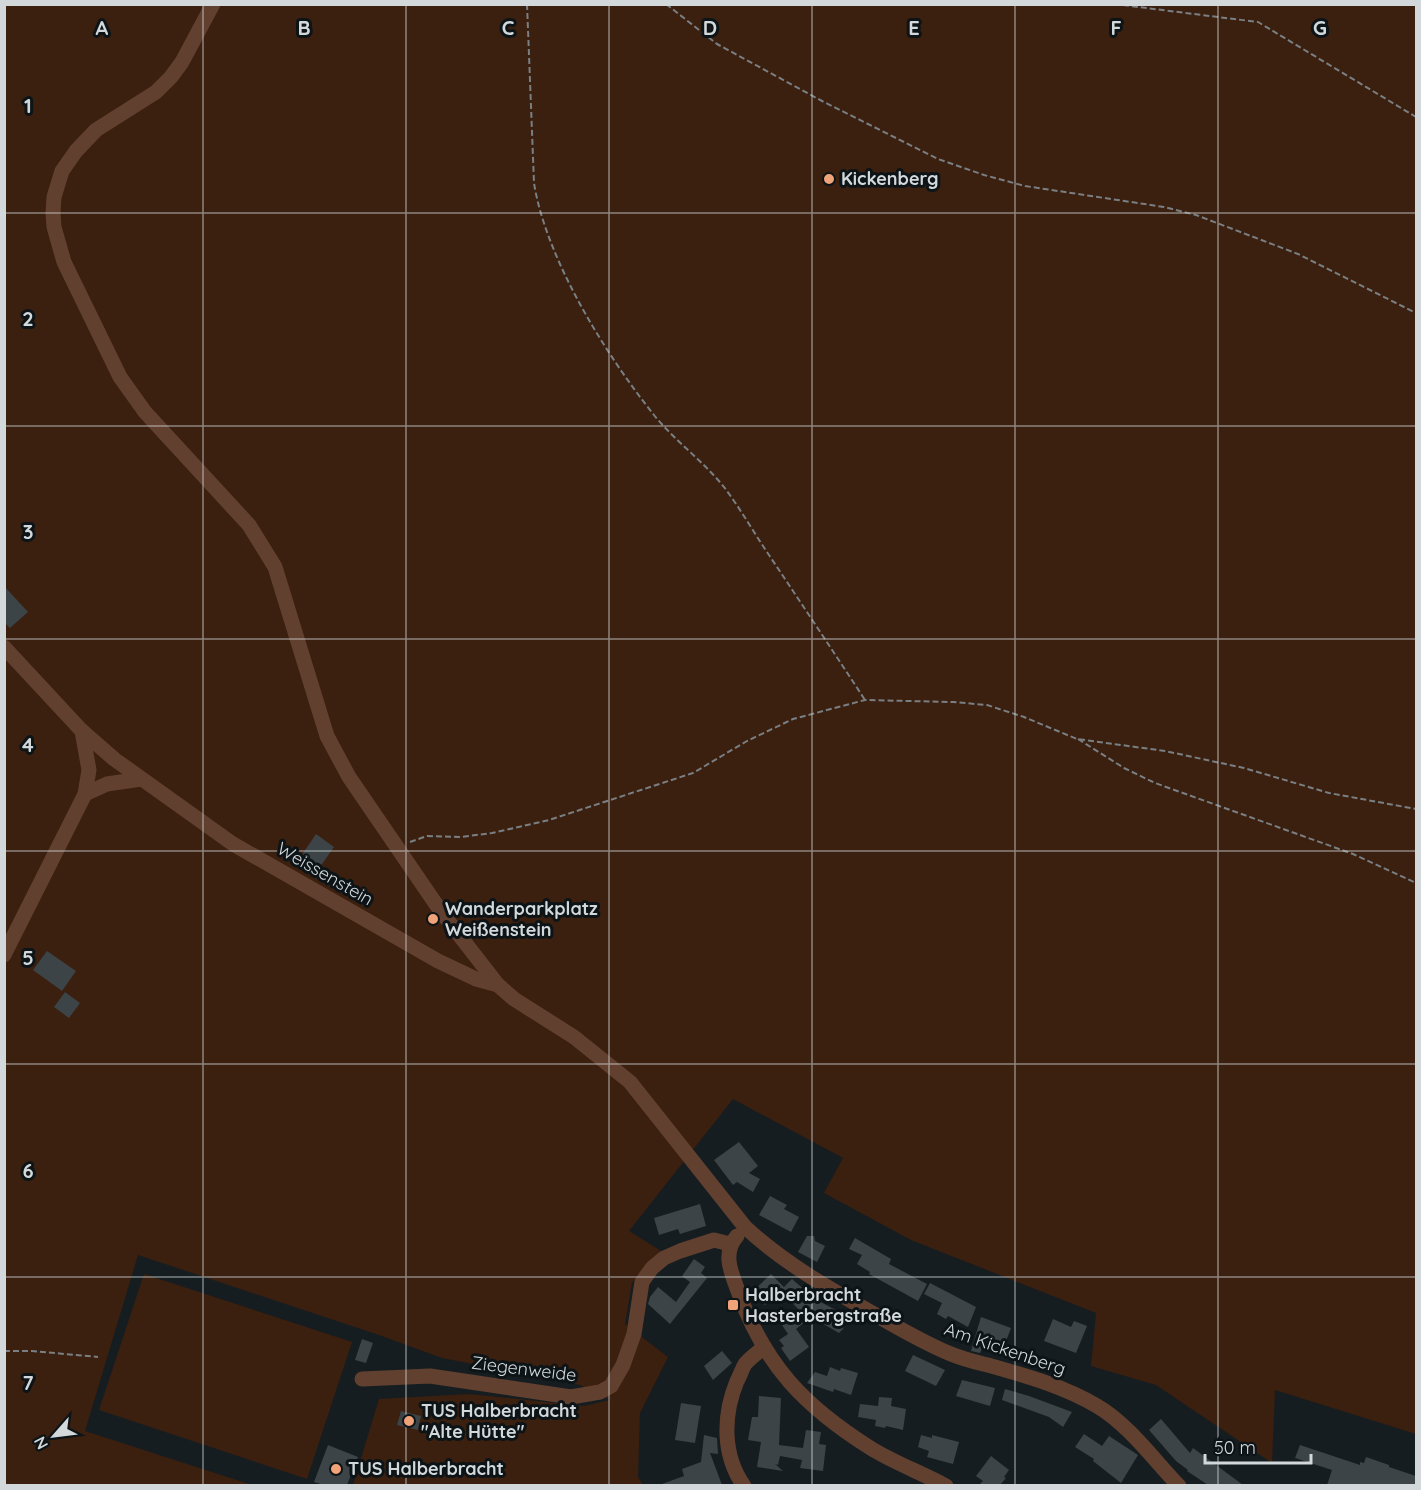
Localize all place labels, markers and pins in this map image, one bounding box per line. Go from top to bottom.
place label: Kickenberg [841,167,939,190]
marker: Kickenberg [822,172,836,186]
place label: Wanderparkplatz Weißenstein [445,897,598,941]
marker: Wanderparkplatz Weißenstein [426,912,440,926]
place label: Halberbracht Hasterbergstraße [745,1283,902,1327]
marker: Halberbracht Hasterbergstraße [726,1298,740,1312]
place label: TUS Halberbracht "Alte Hütte" [421,1399,577,1443]
marker: TUS Halberbracht "Alte Hütte" [402,1414,416,1428]
place label: TUS Halberbracht [348,1457,504,1480]
marker: TUS Halberbracht [329,1462,343,1476]

